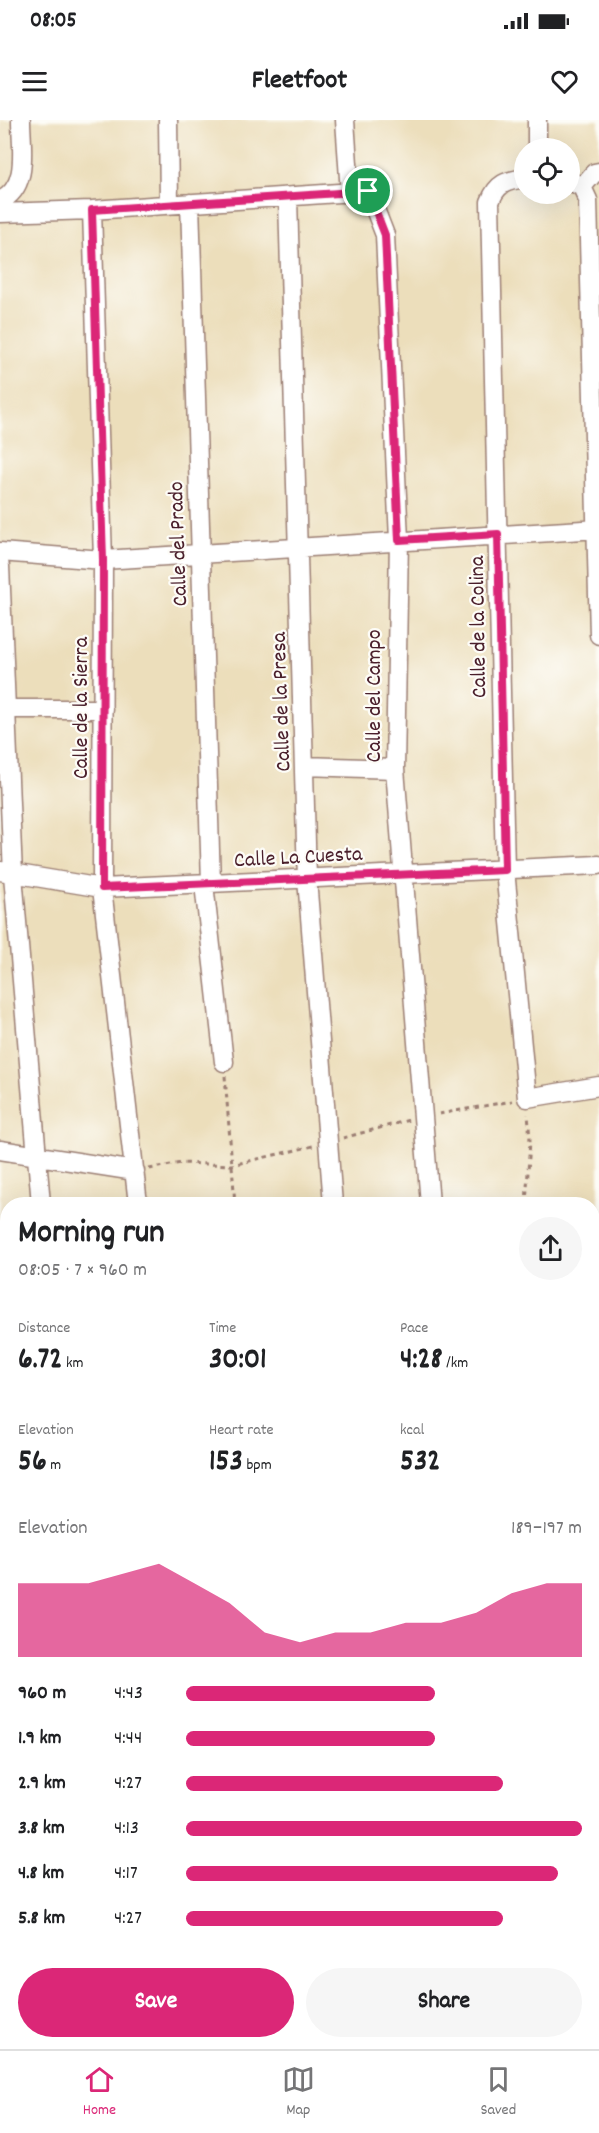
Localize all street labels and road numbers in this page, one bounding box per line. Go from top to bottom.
street label: Calle del Prado [162,481,197,607]
street label: Calle de la Colina [463,555,496,698]
street label: Calle del Campo [360,630,391,762]
street label: Calle de la Presa [265,631,300,772]
street label: Calle de la Sierra [67,636,98,779]
street label: Calle La Cuesta [233,840,364,877]

